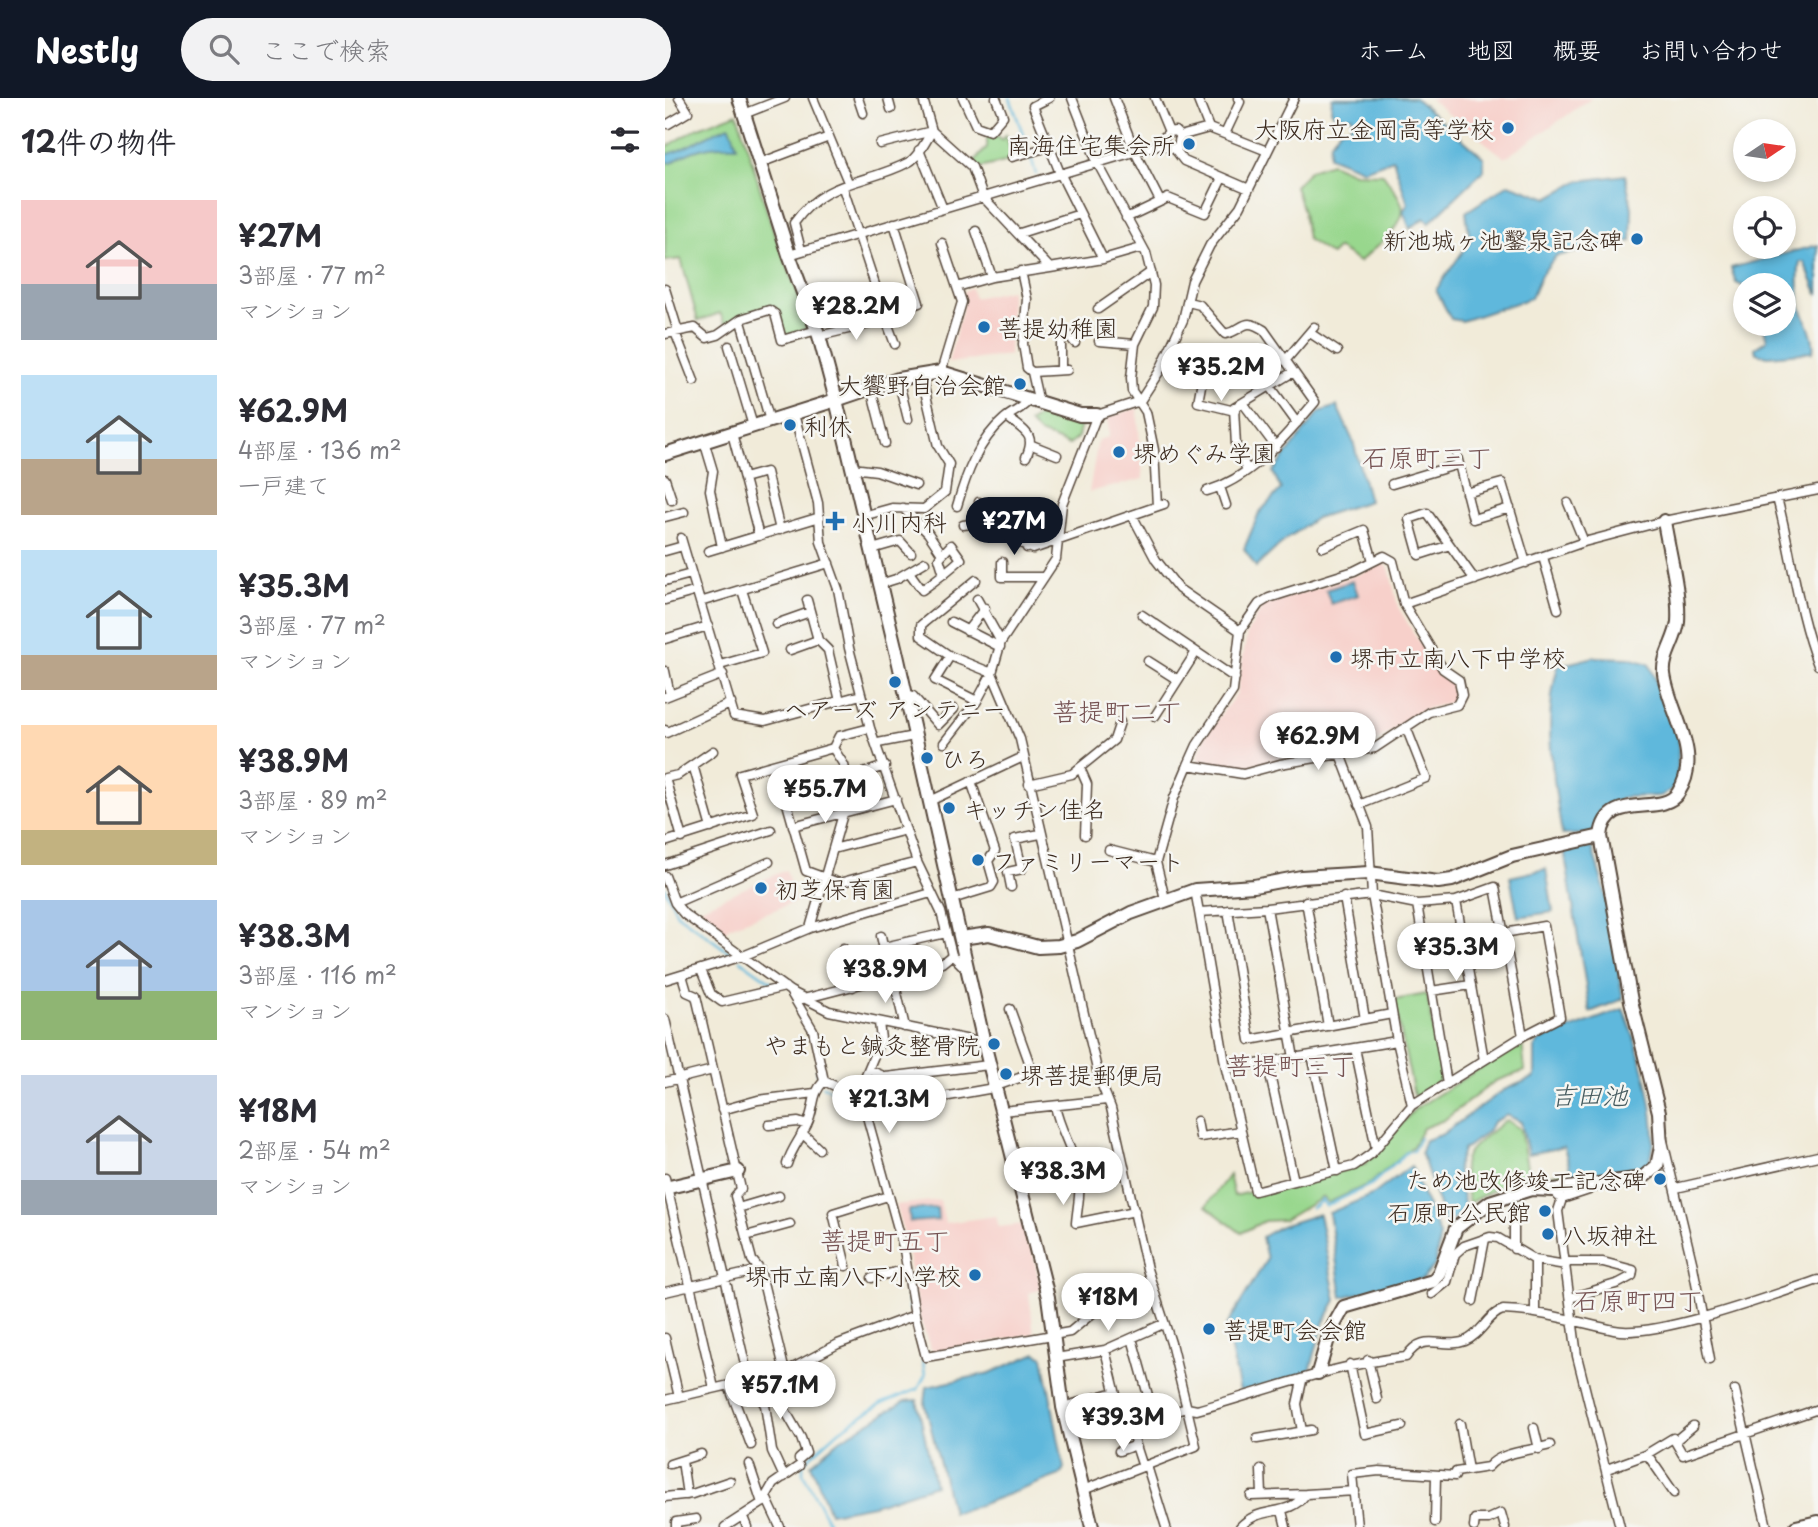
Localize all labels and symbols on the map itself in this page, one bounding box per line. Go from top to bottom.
place label: 大阪府立金岡高等学校 [1254,110,1494,146]
north arrow [1733,119,1795,182]
marker: 大阪府立金岡高等学校 [1500,120,1516,136]
place label: 南海住宅集会所 [1007,126,1175,162]
marker: 南海住宅集会所 [1181,136,1197,152]
place label: 新池城ヶ池鑿泉記念碑 [1383,221,1623,257]
marker: 新池城ヶ池鑿泉記念碑 [1629,231,1645,247]
pin: ¥28.2M [799,282,913,342]
place label: 菩提幼稚園 [998,309,1118,345]
marker: 菩提幼稚園 [976,319,992,335]
pin: ¥35.2M [1164,344,1278,403]
place label: 大饗野自治会館 [838,366,1006,402]
marker: 大饗野自治会館 [1012,376,1028,392]
place label: 利休 [804,407,852,443]
marker: 利休 [782,417,798,433]
place label: 堺めぐみ学園 [1133,434,1276,470]
district label: 石原町三丁 [1362,437,1492,476]
marker: 堺めぐみ学園 [1111,444,1127,460]
pin: ¥27M [973,498,1055,557]
place label: 小川内科 [851,503,947,539]
marker: 小川内科 [825,511,845,531]
place label: 堺市立南八下中学校 [1350,639,1566,675]
marker: 堺市立南八下中学校 [1328,649,1344,665]
marker: ヘアーズ アンテニー [887,674,903,690]
place label: ヘアーズ アンテニー [784,690,1006,726]
district label: 菩提町二丁 [1052,691,1182,730]
pin: ¥62.9M [1261,712,1375,772]
place label: ひろ [941,740,989,776]
marker: ひろ [919,750,935,766]
pin: ¥55.7M [768,766,882,825]
place label: キッチン佳名 [963,790,1107,826]
marker: キッチン佳名 [941,800,957,816]
place label: ファミリーマート [992,842,1184,878]
marker: ファミリーマート [970,852,986,868]
place label: 初芝保育園 [775,870,895,906]
marker: 初芝保育園 [753,880,769,896]
pin: ¥35.3M [1399,924,1513,983]
pin: ¥38.9M [828,946,942,1005]
place label: やまもと鍼灸整骨院 [764,1026,980,1062]
marker: やまもと鍼灸整骨院 [986,1036,1002,1052]
district label: 菩提町三丁 [1226,1045,1356,1084]
place label: 堺菩提郵便局 [1020,1056,1164,1092]
marker: 堺菩提郵便局 [998,1066,1014,1082]
water label: 吉田池 [1550,1075,1629,1114]
pin: ¥21.3M [832,1076,946,1135]
pin: ¥38.3M [1006,1148,1120,1207]
place label: ため池改修竣工記念碑 [1406,1161,1646,1197]
marker: ため池改修竣工記念碑 [1652,1171,1668,1187]
place label: 石原町公民館 [1387,1193,1531,1229]
marker: 石原町公民館 [1537,1203,1553,1219]
place label: 八坂神社 [1562,1216,1658,1252]
district label: 菩提町五丁 [820,1220,950,1259]
marker: 八坂神社 [1540,1226,1556,1242]
place label: 堺市立南八下小学校 [745,1257,961,1293]
marker: 堺市立南八下小学校 [967,1267,983,1283]
pin: ¥18M [1067,1274,1149,1333]
district label: 石原町四丁 [1573,1280,1703,1319]
place label: 菩提町会会館 [1223,1311,1367,1347]
marker: 菩提町会会館 [1201,1321,1217,1337]
pin: ¥57.1M [723,1362,837,1421]
pin: ¥39.3M [1066,1394,1180,1453]

